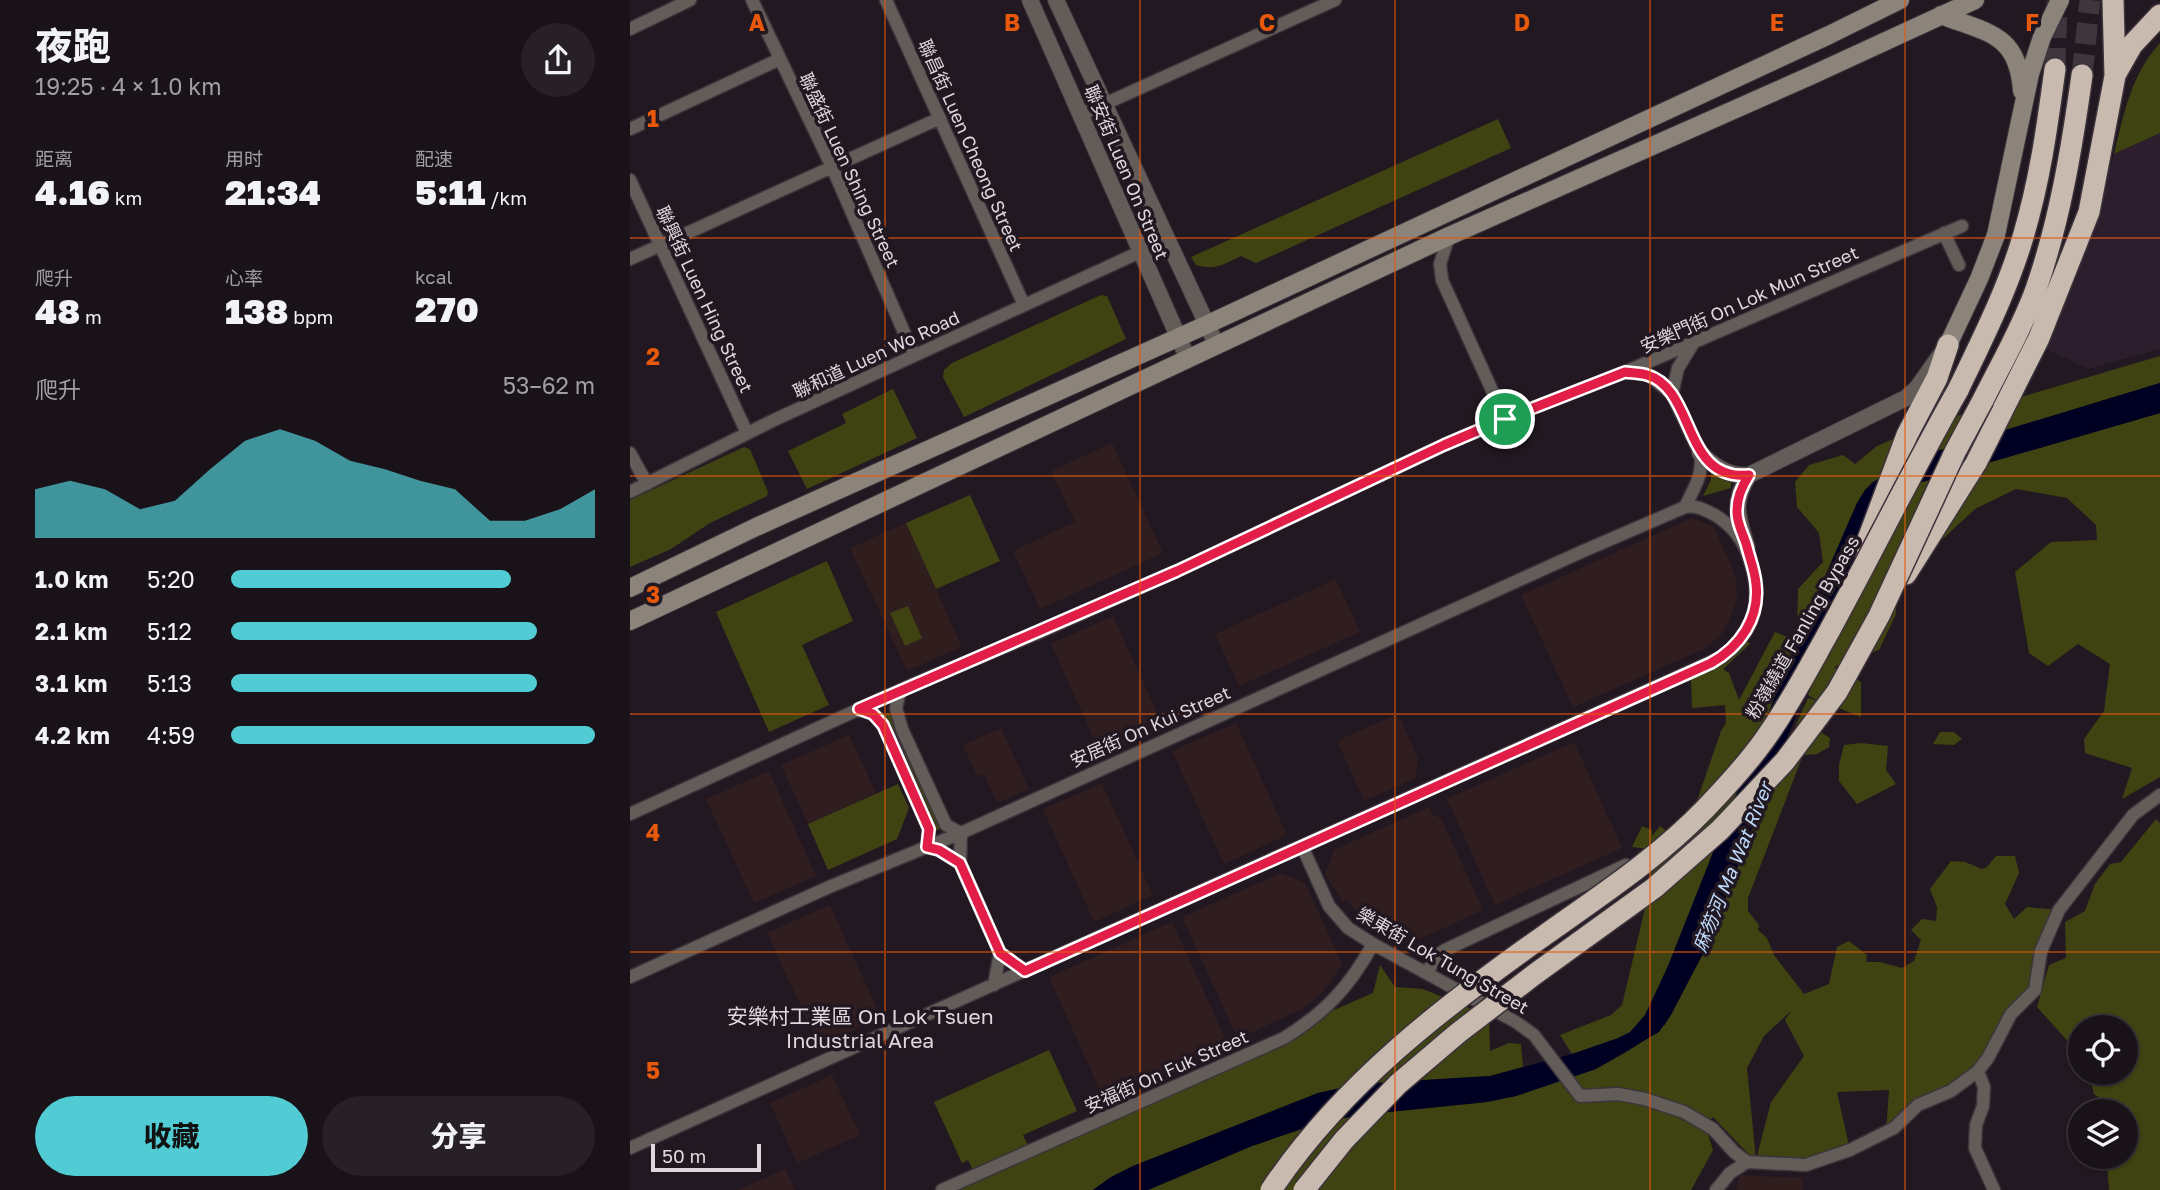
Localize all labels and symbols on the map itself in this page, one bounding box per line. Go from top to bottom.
text: A [749,8,766,36]
text: B [1004,8,1020,36]
text: C [1259,8,1275,36]
text: D [1514,8,1530,36]
text: E [1770,8,1784,36]
text: F [2025,8,2039,36]
street label: 聯昌街 Luen Cheong Street [914,36,1028,254]
street label: 聯盛街 Luen Shing Street [795,69,905,271]
street label: 聯安街 Luen On Street [1080,81,1174,263]
text: 1 [647,104,659,132]
street label: 聯興街 Luen Hing Street [652,202,758,396]
street label: 安樂門街 On Lok Mun Street [1637,241,1861,357]
street label: 聯和道 Luen Wo Road [789,306,963,402]
text: 2 [646,342,660,370]
pin [1475,389,1535,449]
street label: 粉嶺繞道 Fanling Bypass [1741,532,1863,722]
text: 3 [646,580,660,608]
street label: 安居街 On Kui Street [1067,681,1233,771]
water label: 麻笏河 Ma Wat River [1687,777,1777,955]
text: 4 [646,818,660,846]
street label: 樂東街 Lok Tung Street [1353,902,1533,1018]
district label: 安樂村工業區 On Lok Tsuen Industrial Area [726,1003,994,1053]
street label: 安福街 On Fuk Street [1081,1025,1251,1117]
text: 5 [646,1056,660,1084]
scale bar [651,1141,761,1173]

